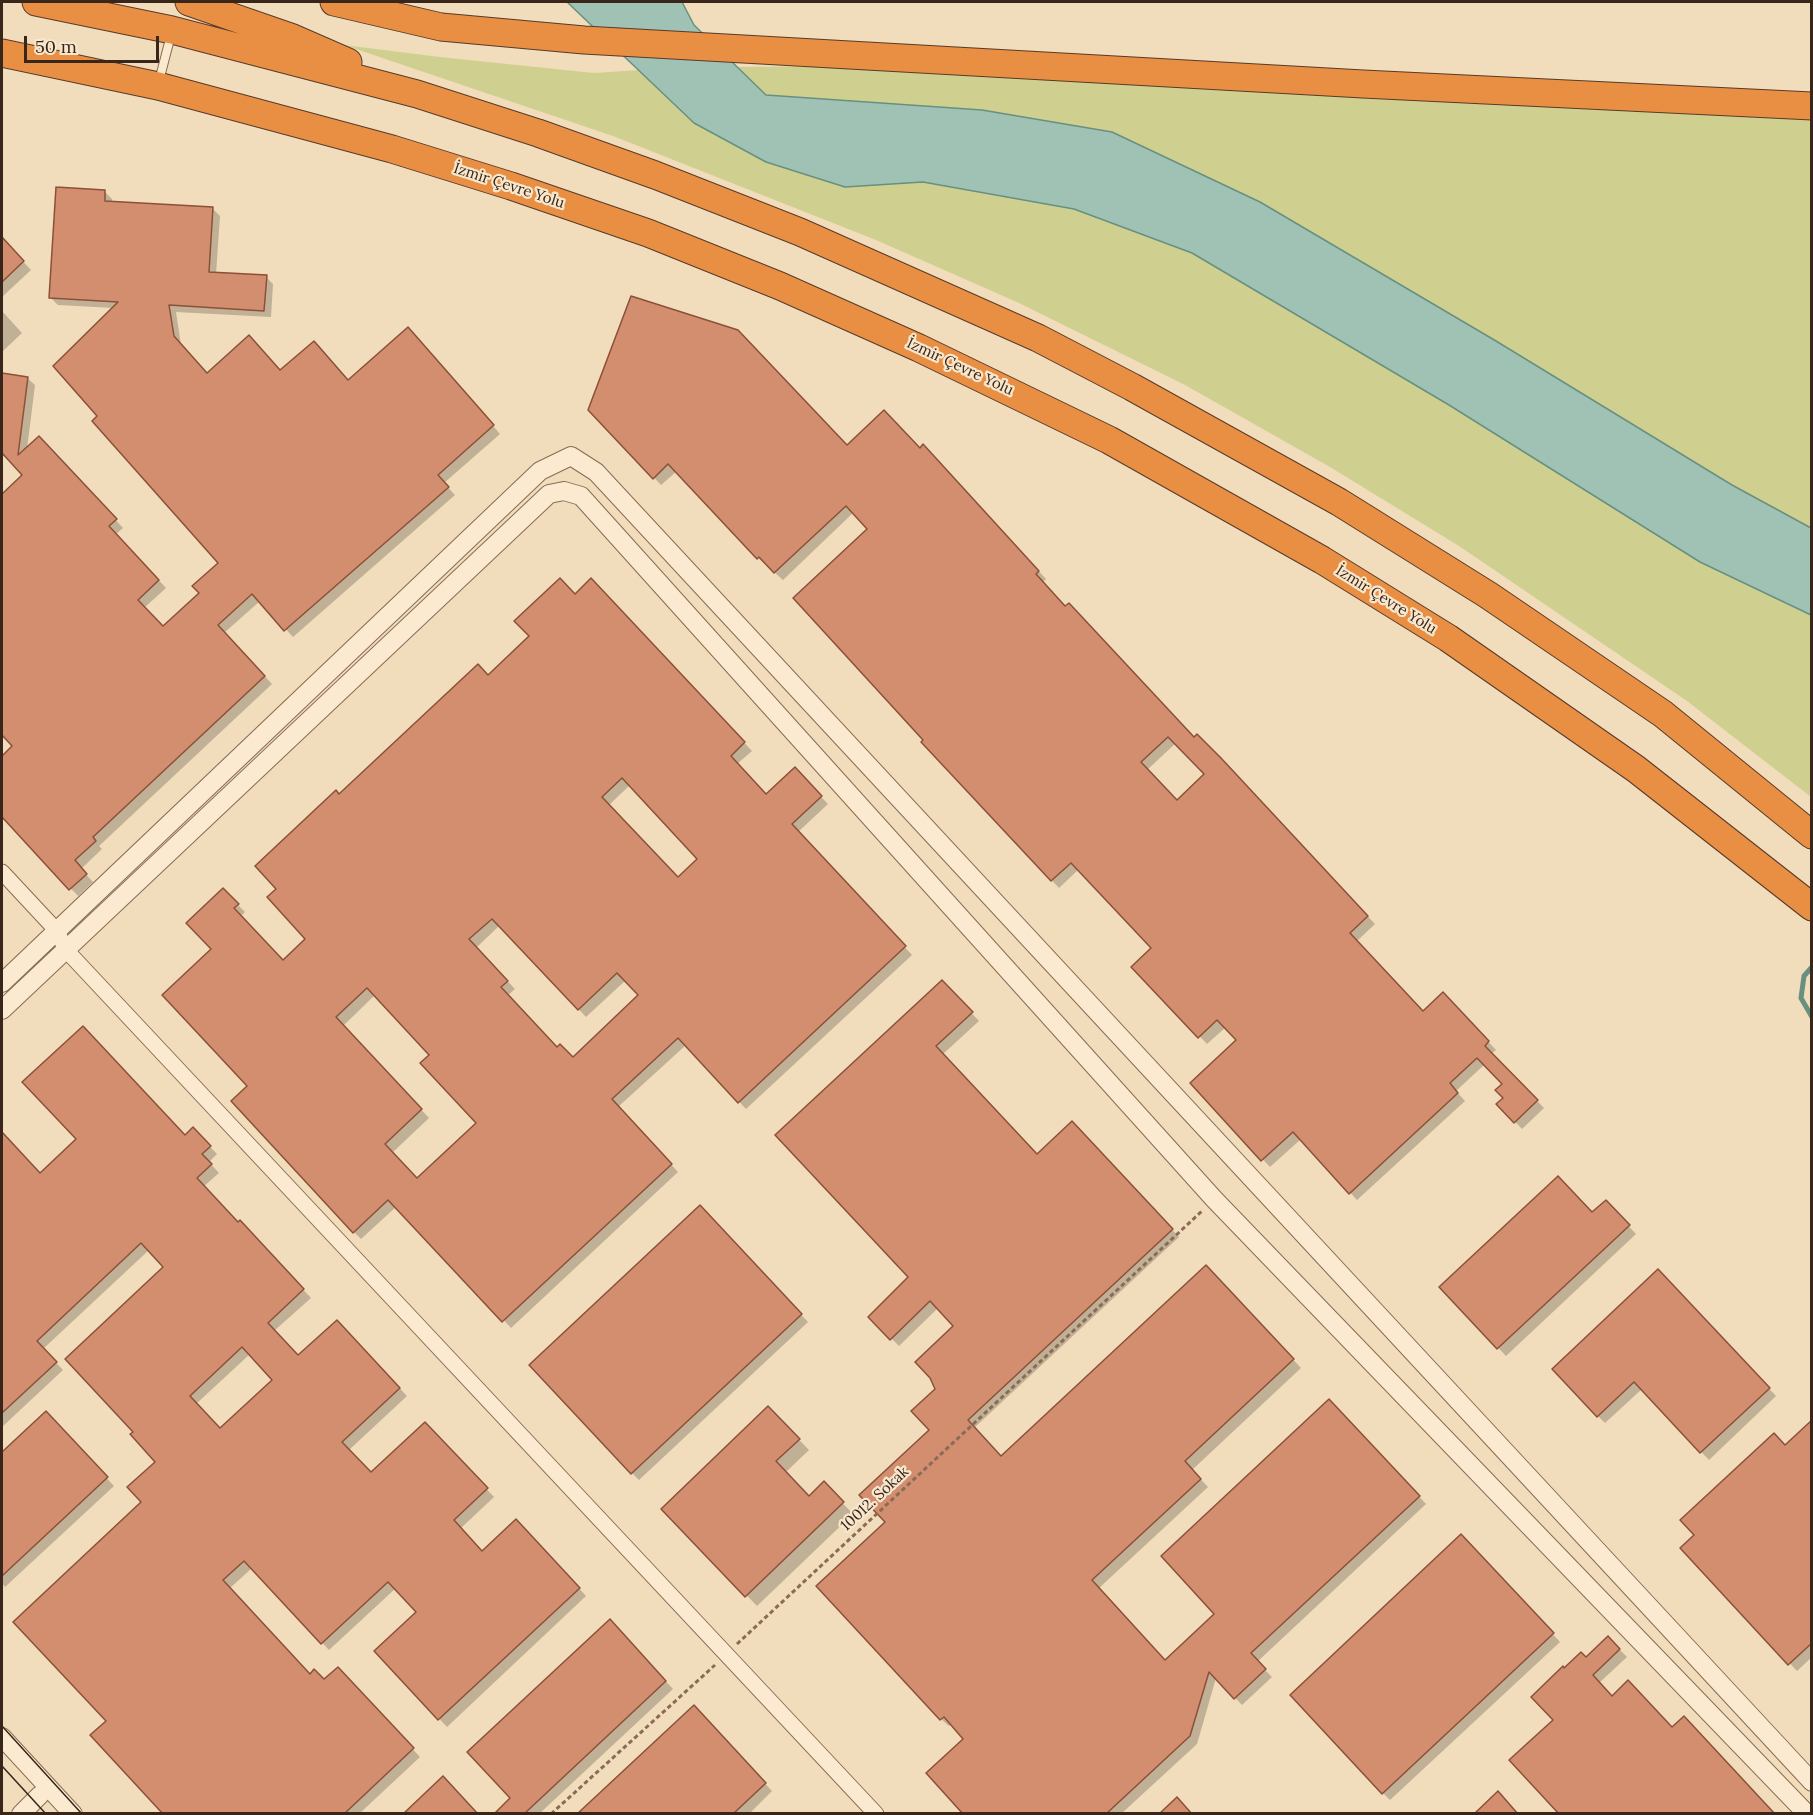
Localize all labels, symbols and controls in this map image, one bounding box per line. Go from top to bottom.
scale bar [27,24,162,62]
text: 50 m [35,35,77,58]
street label: İzmir Çevre Yolu [451,160,567,212]
street label: İzmir Çevre Yolu [904,334,1016,400]
street label: İzmir Çevre Yolu [1332,562,1440,638]
street label: 10012. Sokak [837,1463,913,1535]

